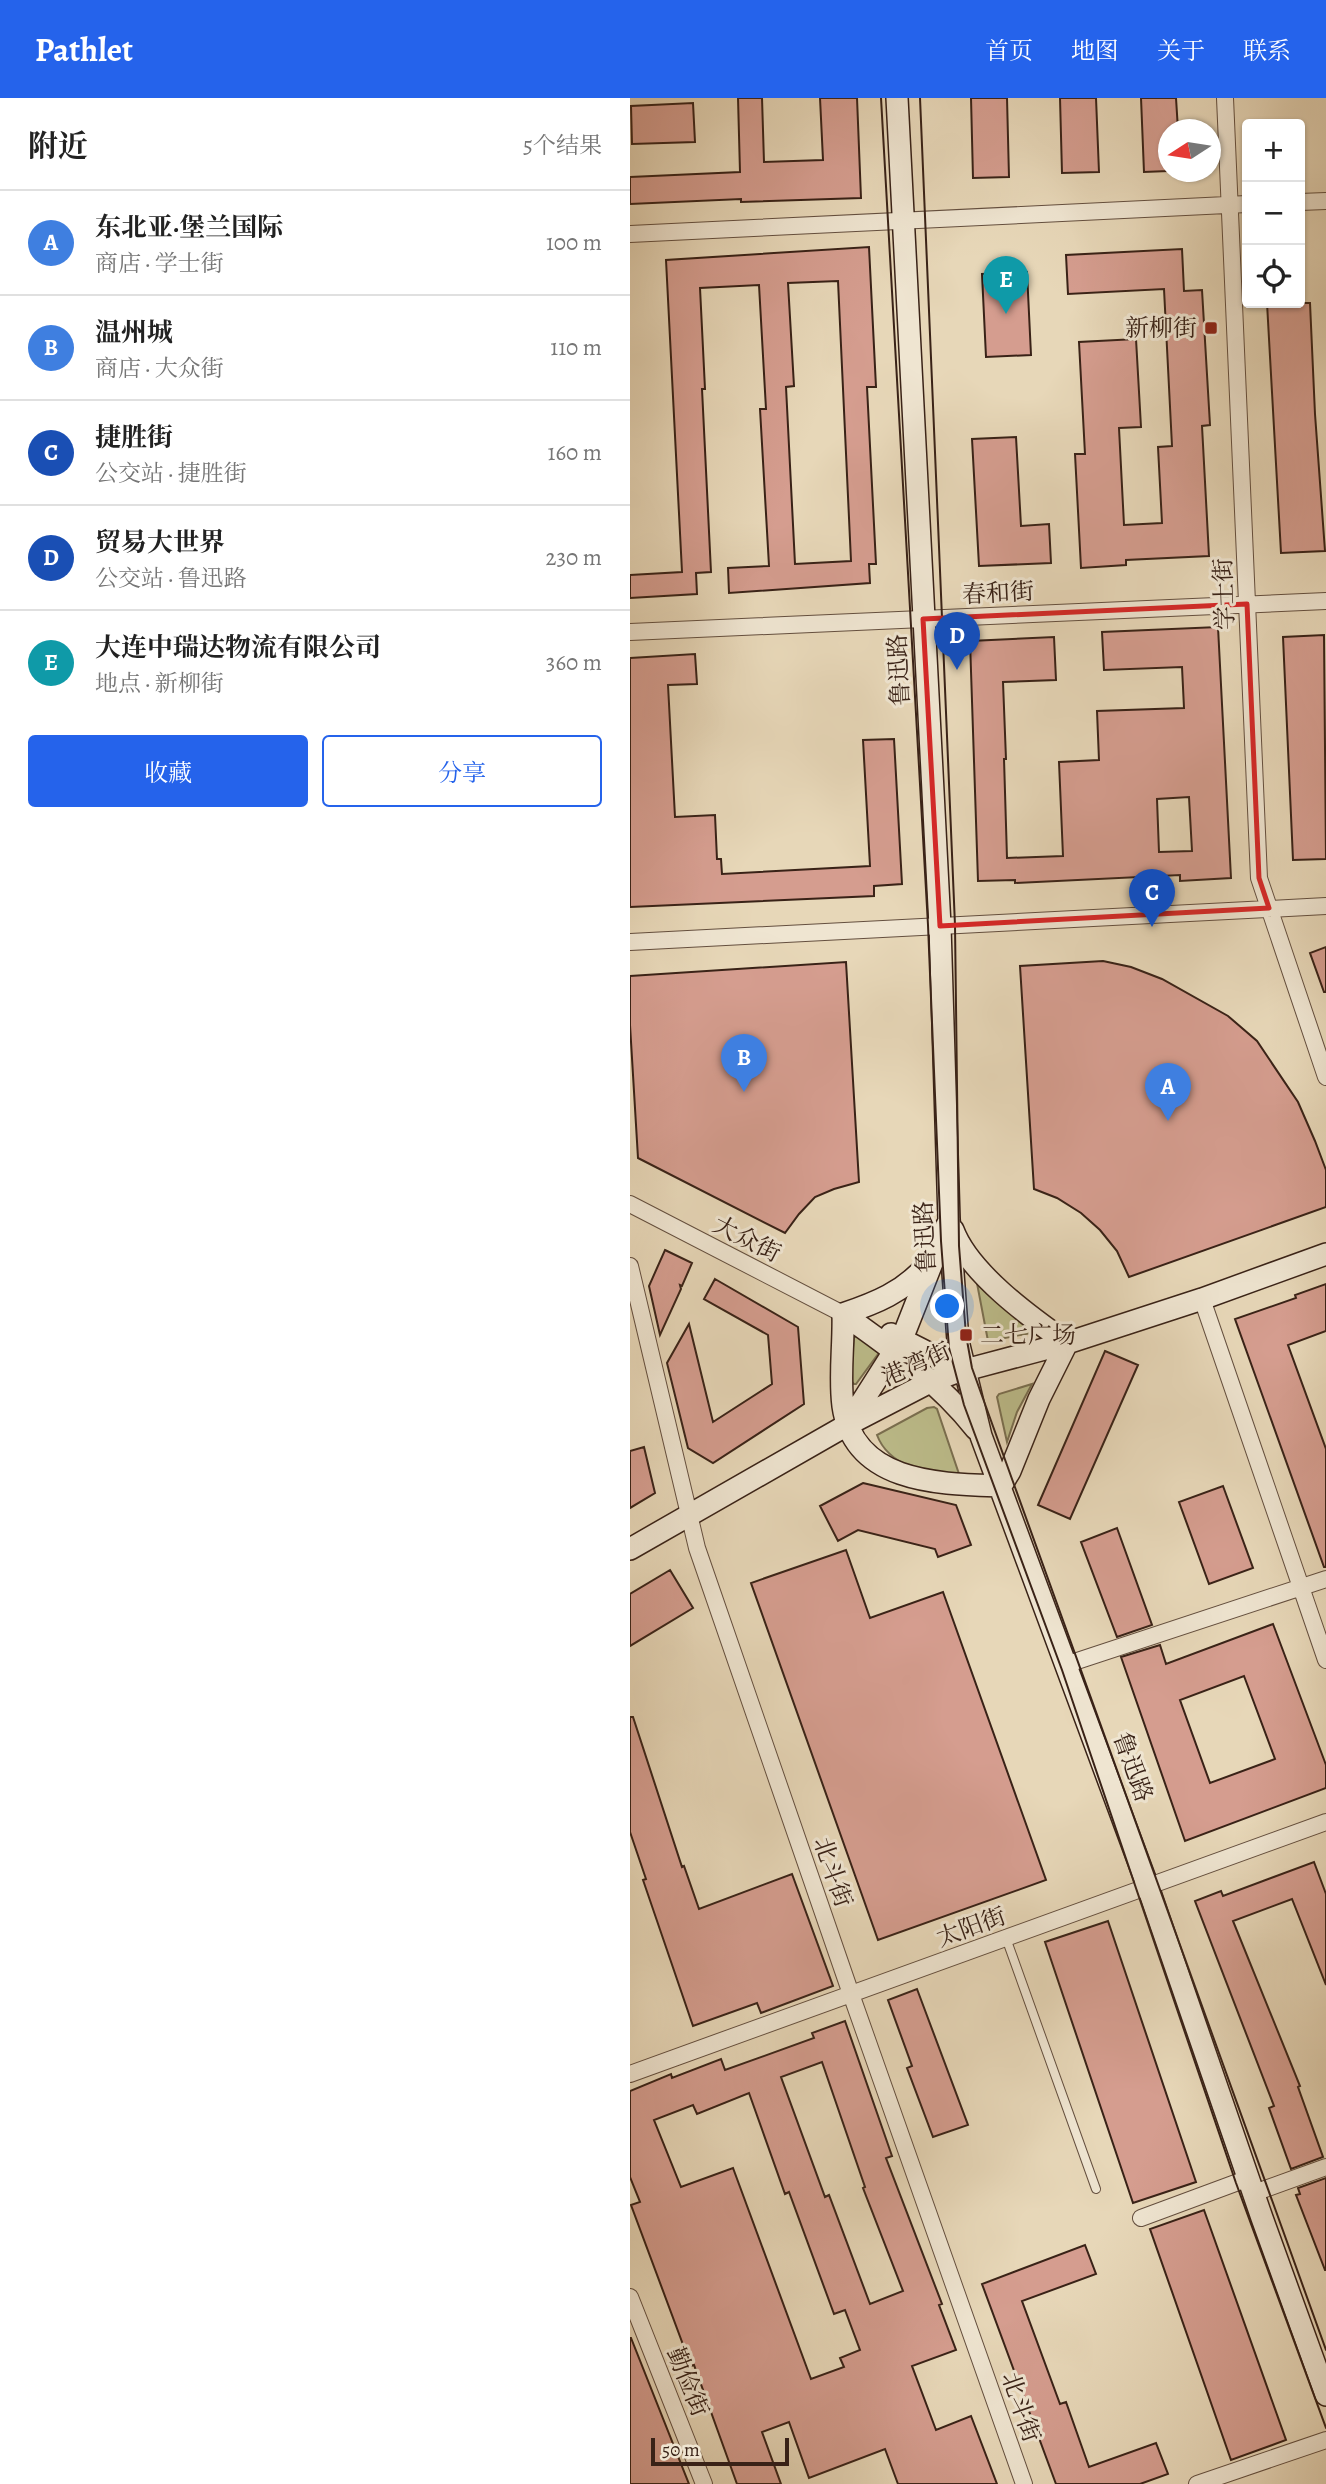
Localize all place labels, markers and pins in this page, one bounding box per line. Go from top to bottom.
pin: E [983,256,1029,314]
place label: 新柳街 [1125,312,1197,344]
marker: 新柳街 [1203,320,1219,336]
pin: D [934,612,980,670]
pin: C [1129,869,1175,927]
pin: B [721,1034,767,1092]
pin: A [1145,1063,1191,1121]
place label: 二七广场 [980,1319,1076,1351]
marker: 二七广场 [958,1327,974,1343]

